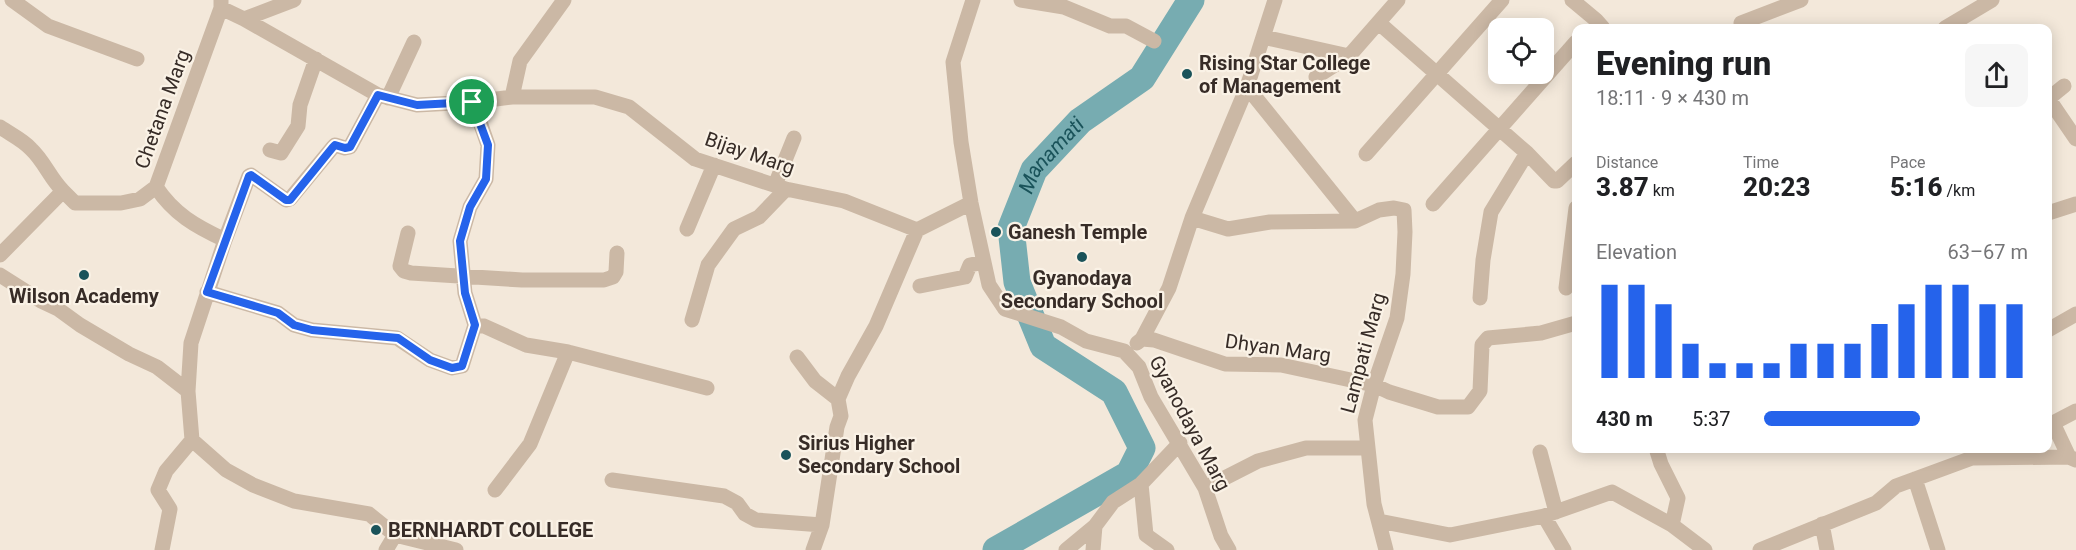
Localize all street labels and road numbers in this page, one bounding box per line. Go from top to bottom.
street label: Chetana Marg [129,46,195,172]
street label: Bijay Marg [702,126,798,180]
street label: Lampati Marg [1335,290,1391,416]
street label: Dhyan Marg [1224,329,1332,367]
street label: Gyanodaya Marg [1144,351,1236,495]

